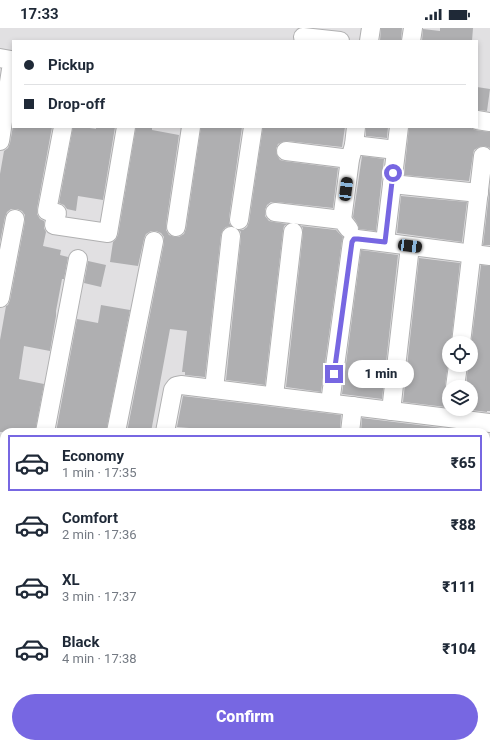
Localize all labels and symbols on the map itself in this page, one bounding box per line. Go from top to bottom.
route start [384,164,402,182]
car [339,176,353,202]
car [397,239,423,253]
callout: 1 min [348,360,414,388]
route end [325,365,343,383]

